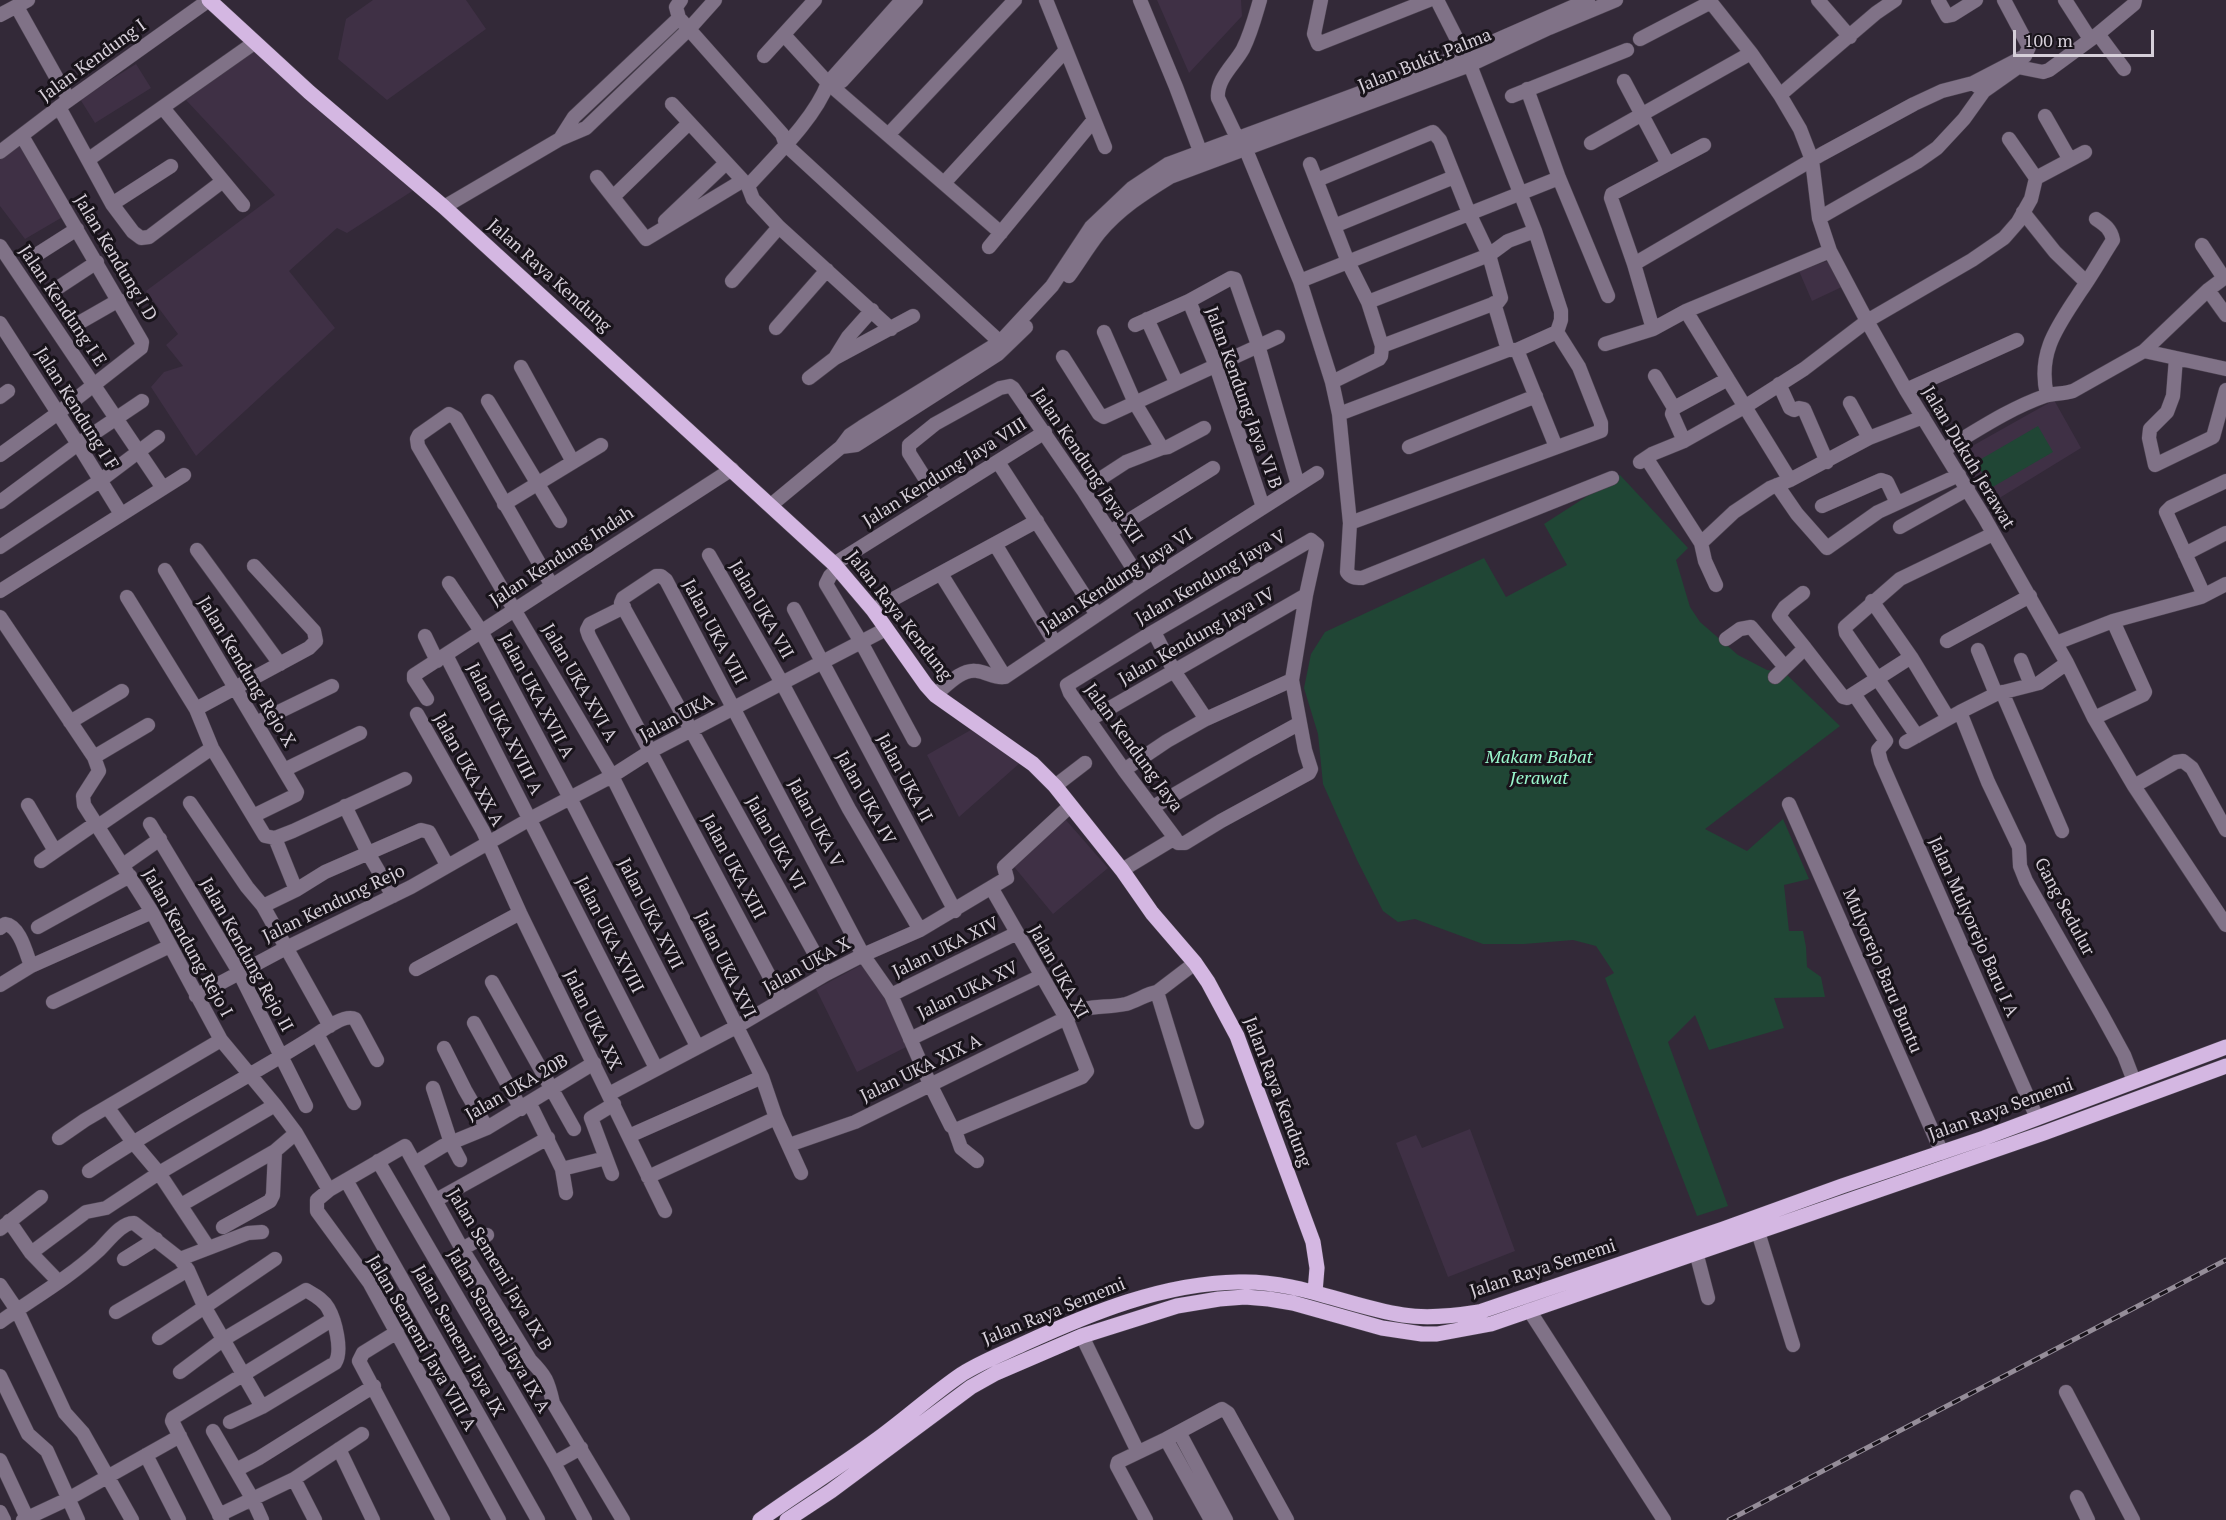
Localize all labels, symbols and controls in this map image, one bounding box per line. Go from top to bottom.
street label: Jalan Kendung I [35,15,151,107]
scale bar [2016,18,2157,56]
street label: Jalan Bukit Palma [1355,24,1495,98]
text: 100 m [2024,28,2073,52]
street label: Jalan Kendung I D [69,191,161,325]
street label: Jalan Raya Kendung [483,215,615,337]
street label: Jalan Kendung I E [14,241,110,371]
street label: Jalan Kendung Jaya VI B [1200,304,1286,492]
street label: Jalan Kendung I F [30,344,122,474]
street label: Jalan Dukuh Jerawat [1917,383,2019,533]
street label: Jalan Kendung Jaya XII [1027,384,1147,548]
street label: Jalan Kendung Jaya VIII [859,414,1031,532]
street label: Jalan Kendung Indah [486,503,638,611]
street label: Jalan Kendung Jaya VI [1037,524,1197,638]
street label: Jalan Kendung Jaya V [1132,526,1290,630]
street label: Jalan Raya Kendung [842,547,956,685]
street label: Jalan UKA VII [724,557,798,663]
street label: Jalan UKA VIII [677,576,751,688]
street label: Jalan Kendung Jaya IV [1115,583,1279,691]
street label: Jalan Kendung Rejo X [192,593,300,751]
street label: Jalan UKA XVI A [537,620,621,746]
street label: Jalan UKA XVII A [494,630,578,762]
street label: Jalan UKA XVIII A [462,660,546,798]
street label: Jalan Kendung Jaya [1079,680,1187,816]
street label: Jalan UKA [636,690,718,746]
street label: Jalan UKA XX A [428,710,508,830]
street label: Jalan UKA II [872,730,936,826]
park label: Makam Babat Jerawat [1485,747,1593,789]
street label: Jalan UKA IV [830,748,900,848]
street label: Jalan UKA V [783,775,847,871]
street label: Jalan UKA VI [740,793,810,893]
street label: Jalan UKA XIII [696,811,770,923]
street label: Jalan Mulyorejo Baru I A [1923,833,2023,1021]
street label: Gang Sedulur [2029,854,2099,960]
street label: Jalan UKA XVII [613,855,687,973]
street label: Jalan Kendung Rejo [259,860,409,948]
street label: Jalan Kendung Rejo I [137,865,237,1021]
street label: Jalan UKA XVIII [570,873,648,997]
street label: Jalan Kendung Rejo II [195,874,297,1036]
street label: Mulyorejo Baru Buntu [1838,886,1926,1056]
street label: Jalan UKA XVI [690,908,760,1022]
street label: Jalan UKA XIV [889,913,1003,983]
street label: Jalan UKA XI [1024,922,1092,1022]
street label: Jalan UKA X [759,933,855,999]
street label: Jalan UKA XV [914,957,1022,1025]
street label: Jalan UKA XX [558,966,626,1074]
street label: Jalan Raya Kendung [1238,1014,1316,1170]
street label: Jalan UKA XIX A [857,1030,985,1108]
street label: Jalan UKA 20B [462,1050,572,1126]
street label: Jalan Raya Sememi [1926,1074,2076,1146]
street label: Jalan Sememi Jaya IX B [442,1185,556,1355]
street label: Jalan Raya Sememi [1467,1235,1619,1303]
street label: Jalan Sememi Jaya IX A [442,1245,554,1417]
street label: Jalan Sememi Jaya VIII A [362,1251,480,1435]
street label: Jalan Sememi Jaya IX [407,1262,509,1420]
street label: Jalan Raya Sememi [979,1273,1129,1351]

